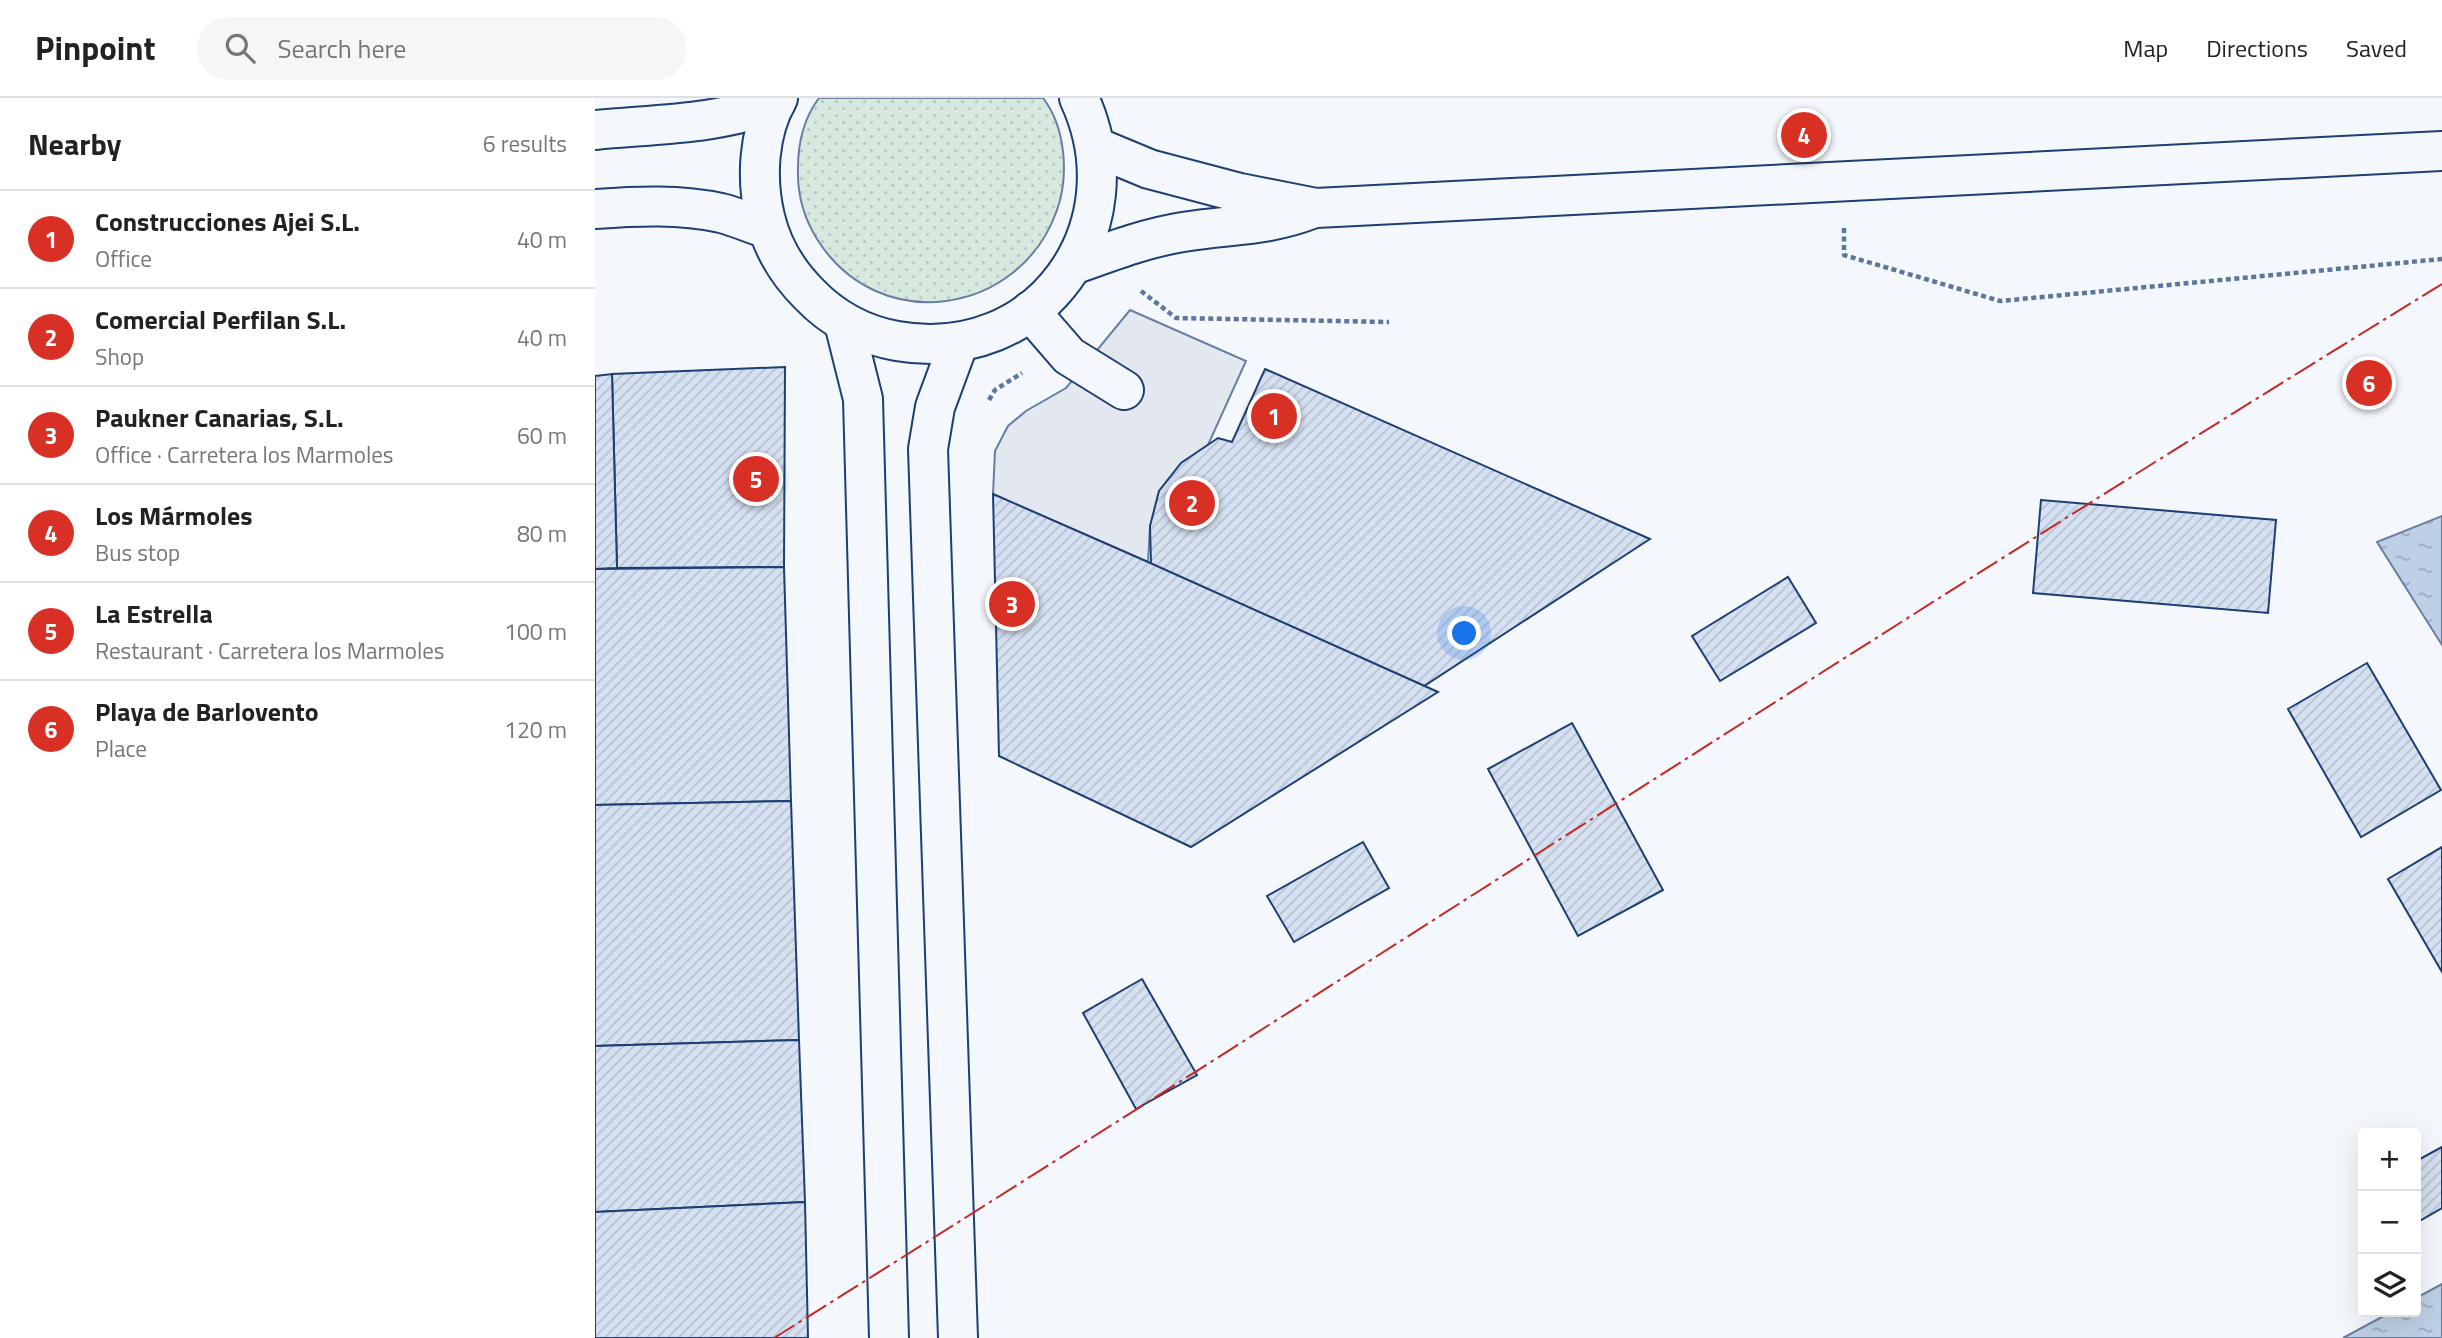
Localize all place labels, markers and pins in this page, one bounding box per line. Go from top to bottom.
pin: 4 [1781,109,1827,161]
pin: 6 [2346,357,2392,409]
pin: 1 [1251,390,1297,442]
pin: 5 [733,453,779,505]
pin: 2 [1169,477,1215,529]
pin: 3 [989,578,1035,630]

